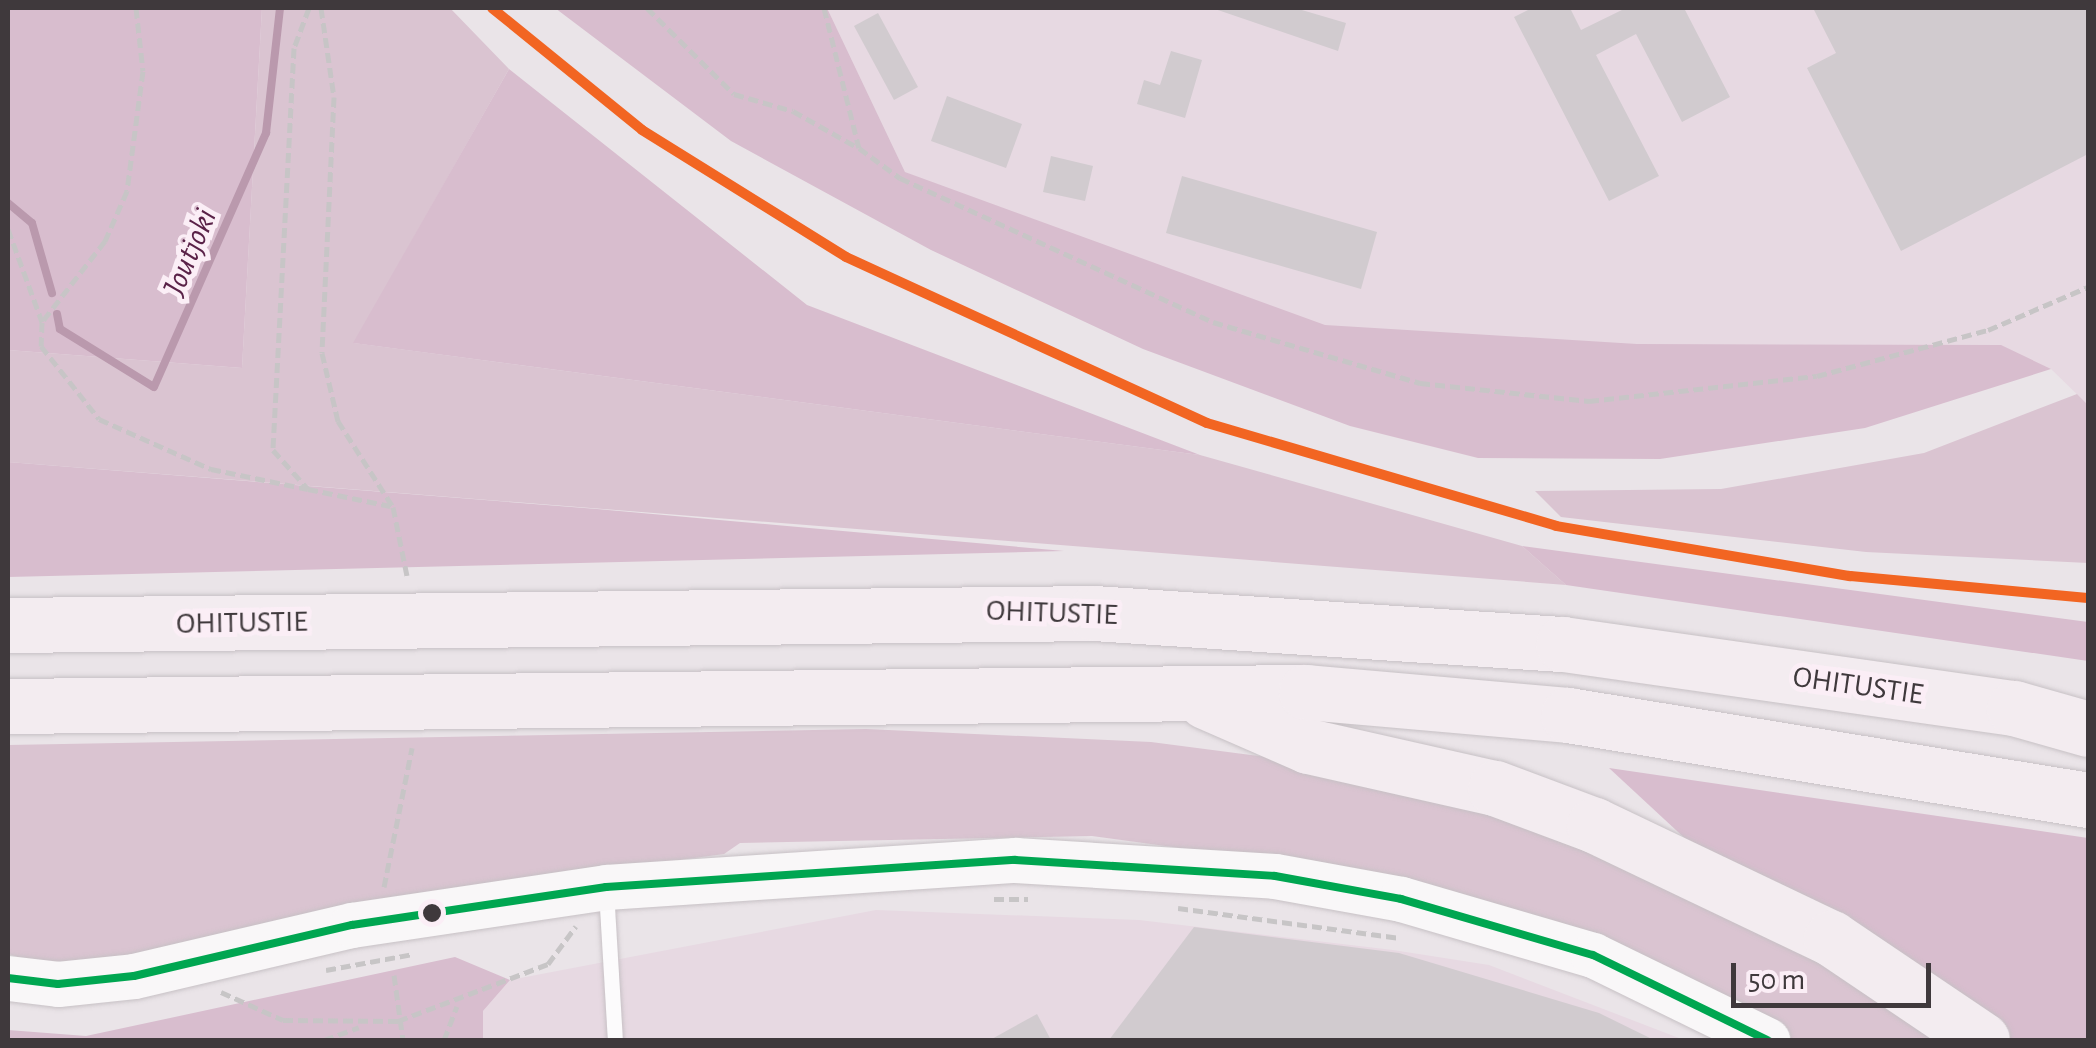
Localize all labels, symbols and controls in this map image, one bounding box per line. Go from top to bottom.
water label: Joutjoki [155,203,225,301]
street label: OHITUSTIE [986,593,1118,633]
street label: OHITUSTIE [176,604,308,642]
street label: OHITUSTIE [1790,659,1926,713]
unlabelled marker [422,903,442,923]
scale bar [1736,943,1936,1005]
text: 50 m [1748,965,1805,995]

